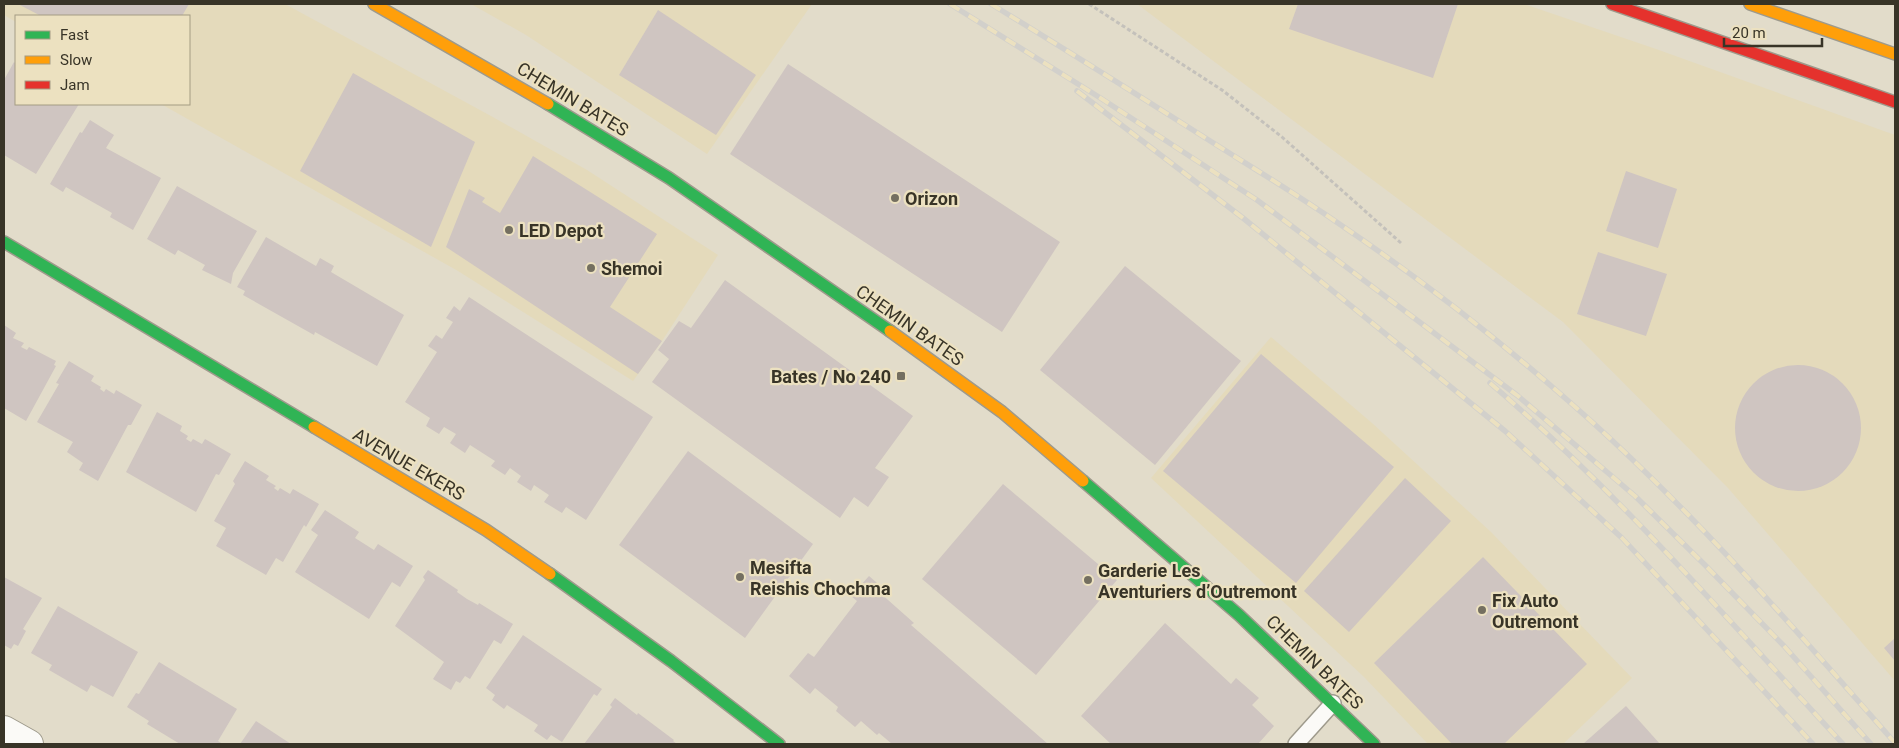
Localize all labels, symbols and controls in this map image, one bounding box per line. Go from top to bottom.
legend [15,15,190,105]
scale bar [1724,15,1822,47]
text: 20 m [1732,24,1766,42]
text: Fast [60,26,89,44]
text: Slow [60,51,92,69]
street label: CHEMIN BATES [514,58,633,141]
text: Jam [60,76,90,94]
place label: Orizon [905,188,958,209]
marker: Orizon [889,192,901,204]
place label: LED Depot [519,220,603,241]
marker: LED Depot [503,224,515,236]
place label: Shemoi [601,258,662,279]
marker: Shemoi [585,262,597,274]
street label: CHEMIN BATES [852,280,968,370]
place label: Bates / No 240 [771,366,891,387]
marker: Bates / No 240 [895,370,907,382]
street label: AVENUE EKERS [349,424,469,505]
place label: Mesifta Reishis Chochma [750,557,891,599]
place label: Garderie Les Aventuriers d’Outremont [1098,560,1297,602]
marker: Mesifta Reishis Chochma [734,571,746,583]
marker: Garderie Les Aventuriers d’Outremont [1082,574,1094,586]
place label: Fix Auto Outremont [1492,590,1579,632]
marker: Fix Auto Outremont [1476,604,1488,616]
street label: CHEMIN BATES [1262,611,1368,714]

